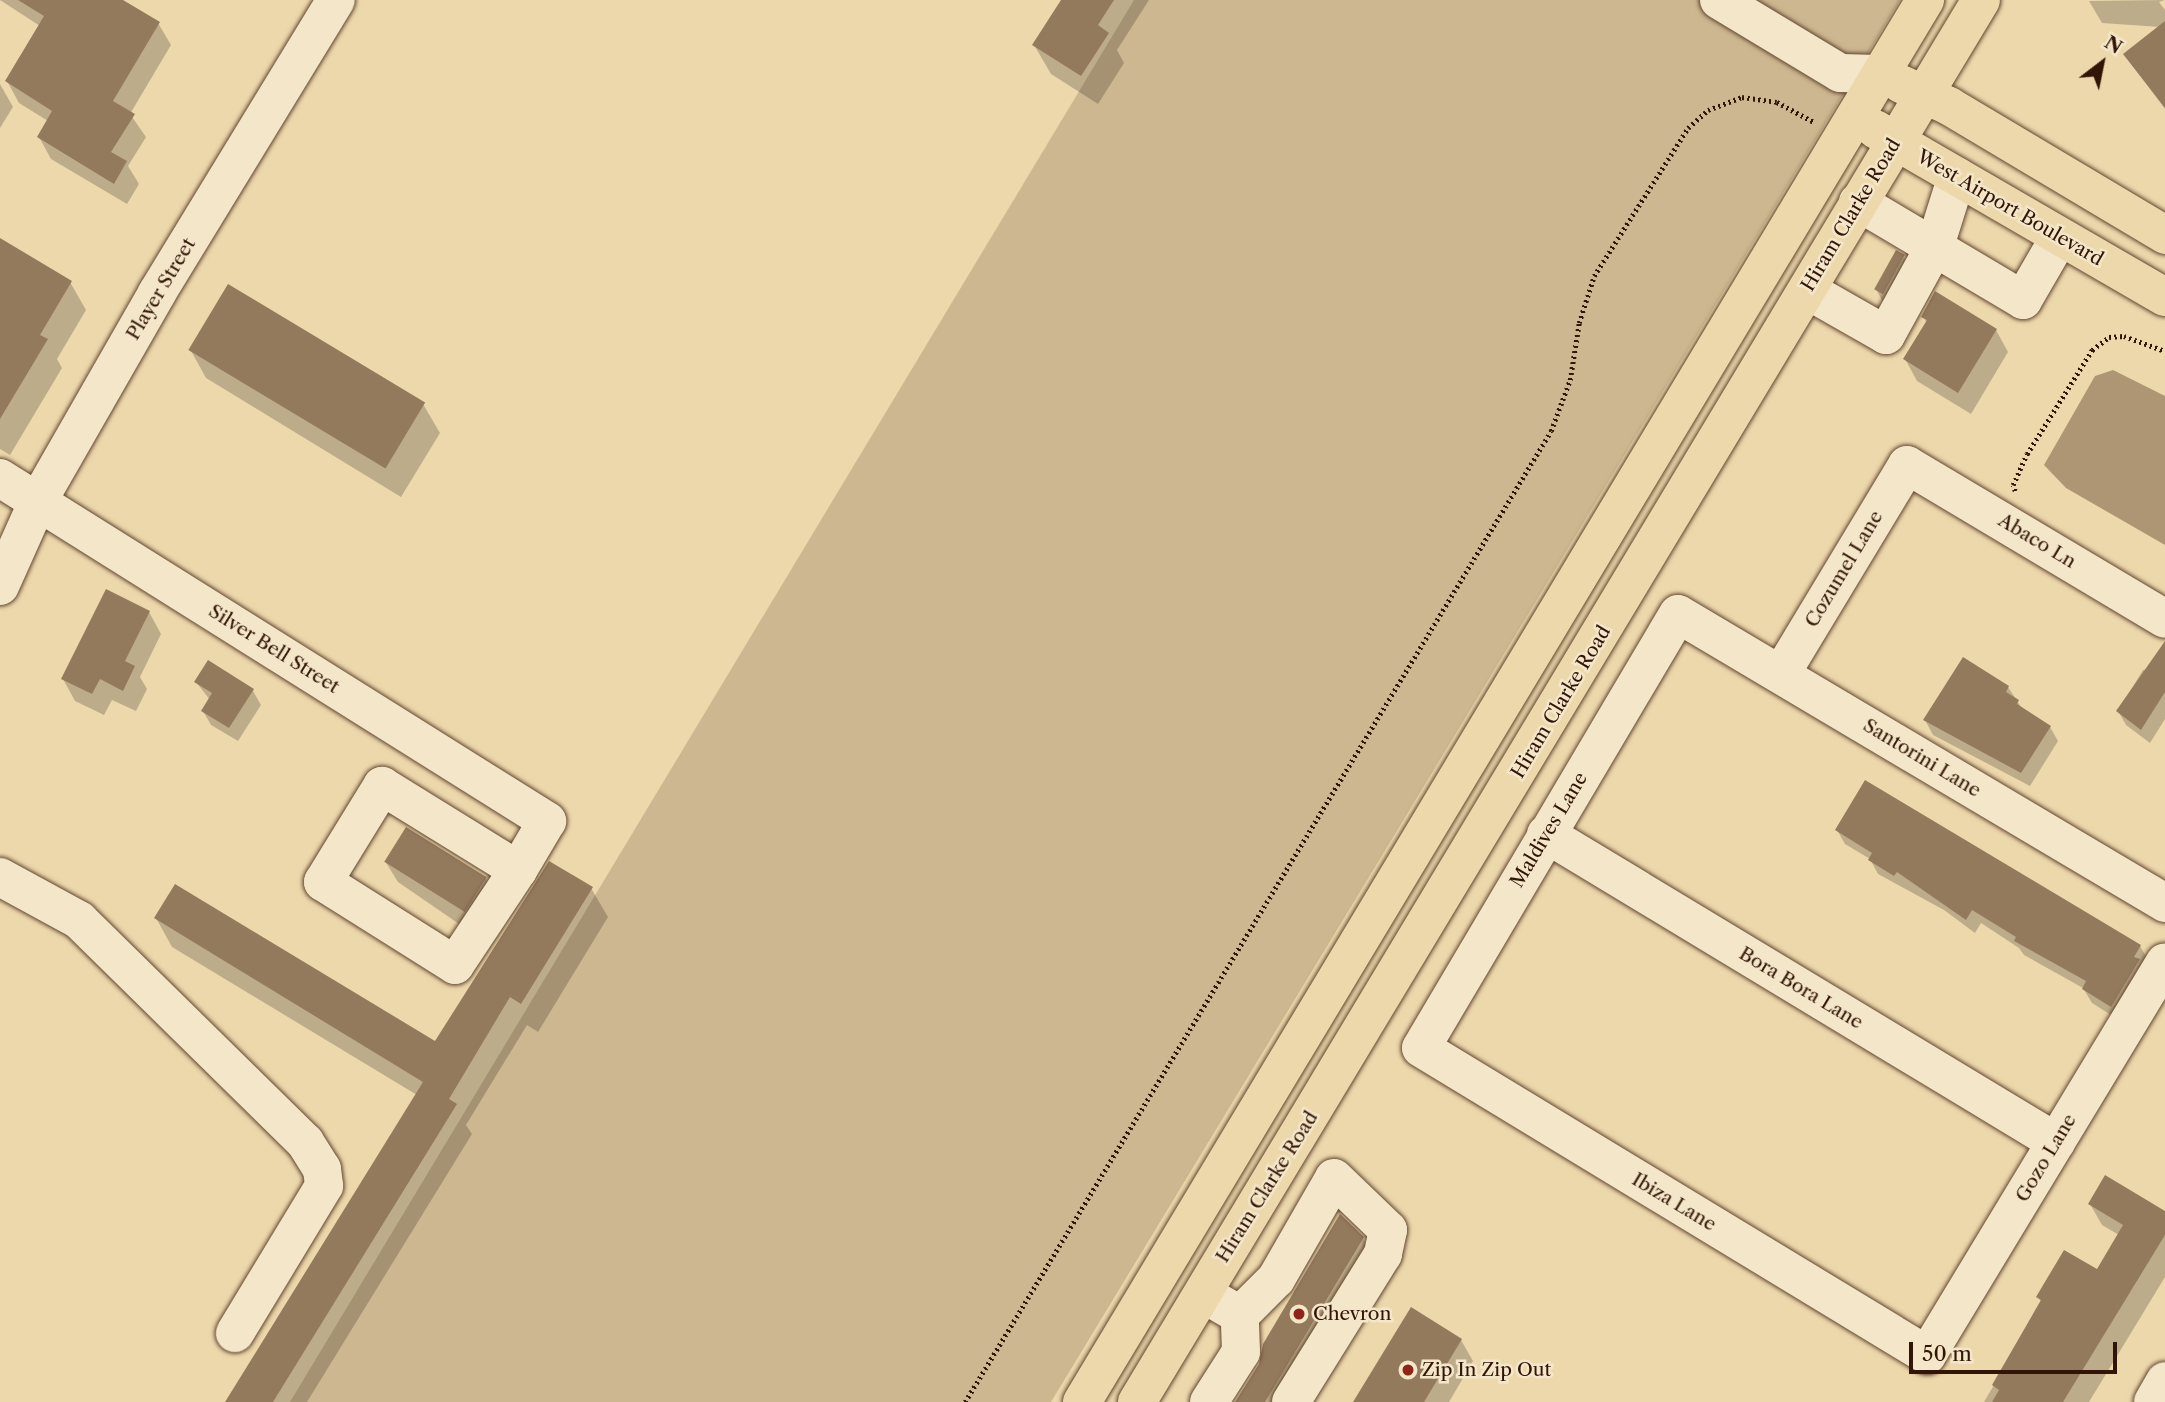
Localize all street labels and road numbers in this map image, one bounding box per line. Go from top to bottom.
street label: Hiram Clarke Road [1796,135,1906,295]
street label: West Airport Boulevard [1912,145,2108,271]
street label: Player Street [122,234,200,344]
street label: Cozumel Lane [1800,507,1888,631]
street label: Abaco Ln [1994,509,2080,573]
street label: Silver Bell Street [204,600,344,698]
street label: Hiram Clarke Road [1506,622,1616,782]
street label: Santorini Lane [1859,714,1985,802]
street label: Maldives Lane [1506,768,1592,892]
street label: Bora Bora Lane [1735,942,1867,1034]
street label: Hiram Clarke Road [1211,1107,1323,1267]
street label: Gozo Lane [2011,1110,2081,1206]
street label: Ibiza Lane [1628,1168,1720,1236]

